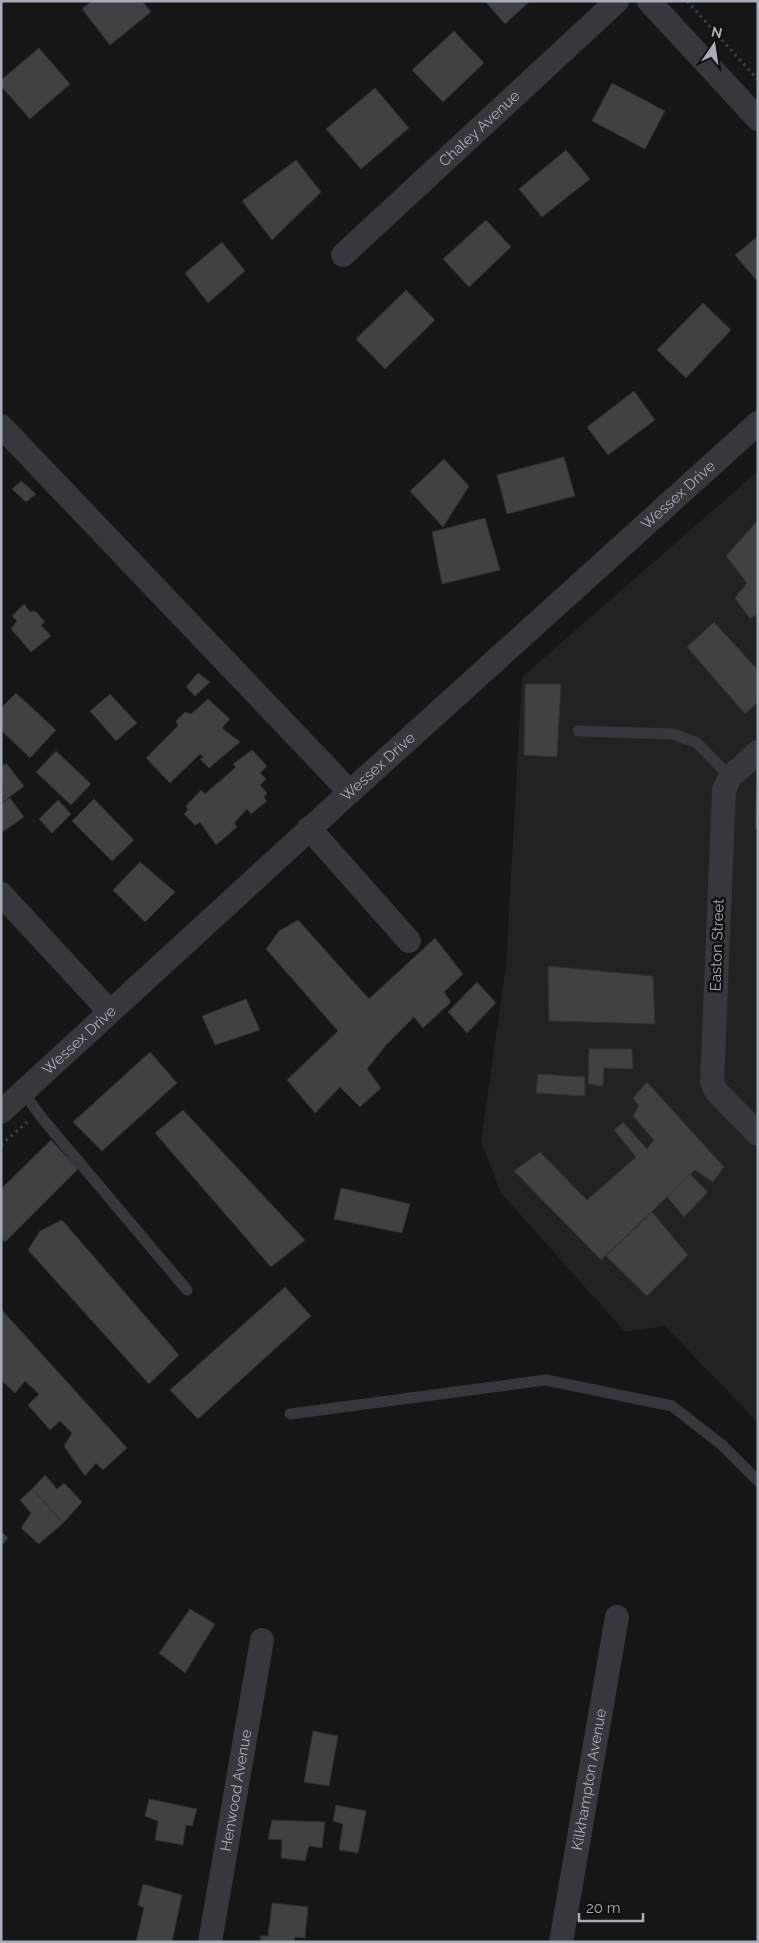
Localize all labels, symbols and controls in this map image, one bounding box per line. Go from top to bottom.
north arrow [689,20,739,70]
text: N [710,23,724,41]
street label: Chaley Avenue [435,87,524,170]
street label: Wessex Drive [637,457,719,533]
street label: Wessex Drive [337,729,419,805]
street label: Easton Street [706,898,728,992]
street label: Wessex Drive [38,1002,120,1079]
street label: Kilkhampton Avenue [568,1707,610,1852]
street label: Henwood Avenue [217,1728,256,1853]
scale bar [579,1890,643,1922]
text: 20 m [586,1899,621,1917]

